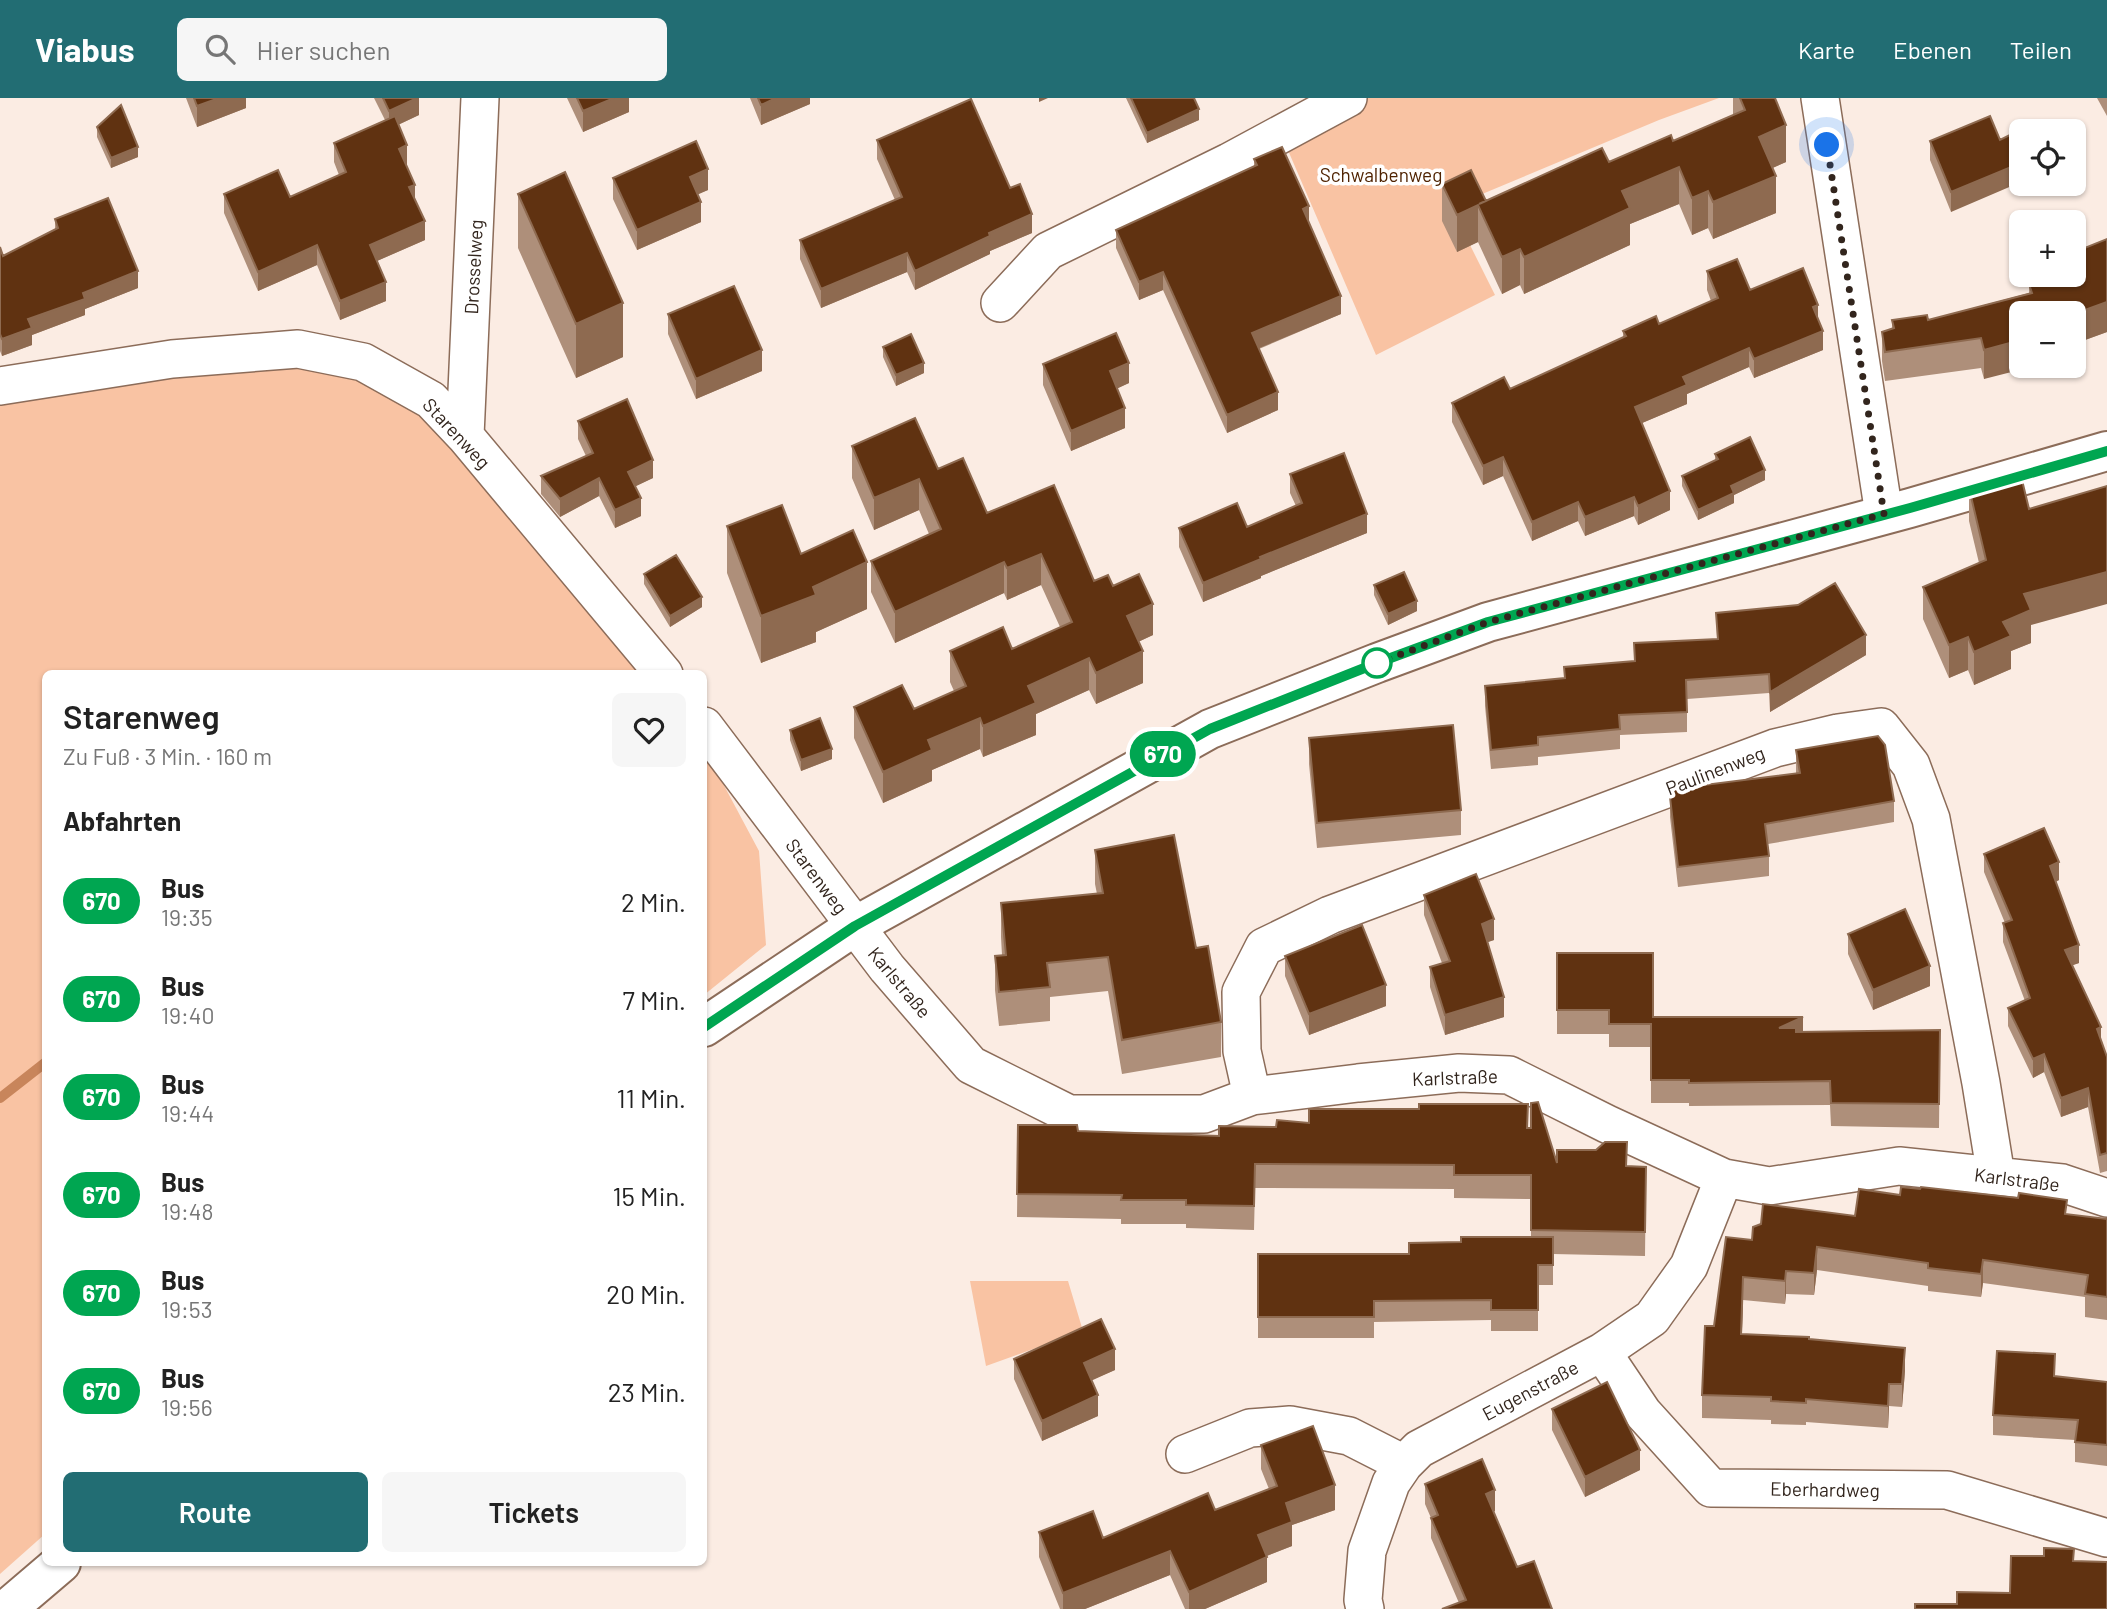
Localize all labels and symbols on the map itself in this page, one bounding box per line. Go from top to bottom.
your location [1809,127,1844,162]
park label: Schwalbenweg [1320,163,1442,186]
street label: Drosselweg [459,219,487,315]
street label: Starenweg [418,393,496,473]
unlabelled marker [1362,648,1392,678]
line badge: 670 [1123,731,1203,777]
street label: Paulinenweg [1662,741,1768,799]
street label: Starenweg [781,834,853,918]
street label: Karlstraße [864,942,936,1022]
street label: Karlstraße [1412,1064,1498,1090]
street label: Karlstraße [1973,1162,2061,1196]
street label: Eugenstraße [1478,1355,1582,1425]
street label: Eberhardweg [1770,1477,1880,1501]

